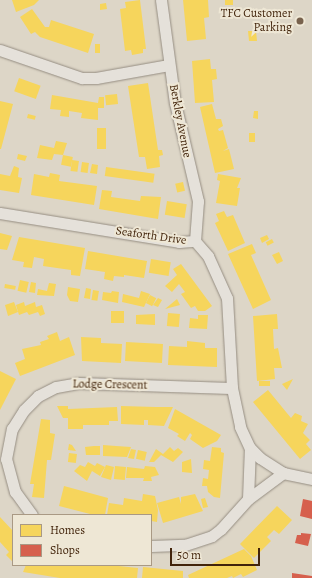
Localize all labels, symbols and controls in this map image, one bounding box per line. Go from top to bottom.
place label: TFC Customer Parking [221,7,292,35]
marker: TFC Customer Parking [295,16,305,26]
street label: Berkley Avenue [166,83,194,159]
street label: Seaforth Drive [115,224,187,248]
street label: Lodge Crescent [72,377,148,393]
legend [12,514,152,566]
text: Homes [50,522,85,538]
scale bar [172,540,262,566]
text: Shops [50,542,80,558]
text: 50 m [177,547,201,563]

